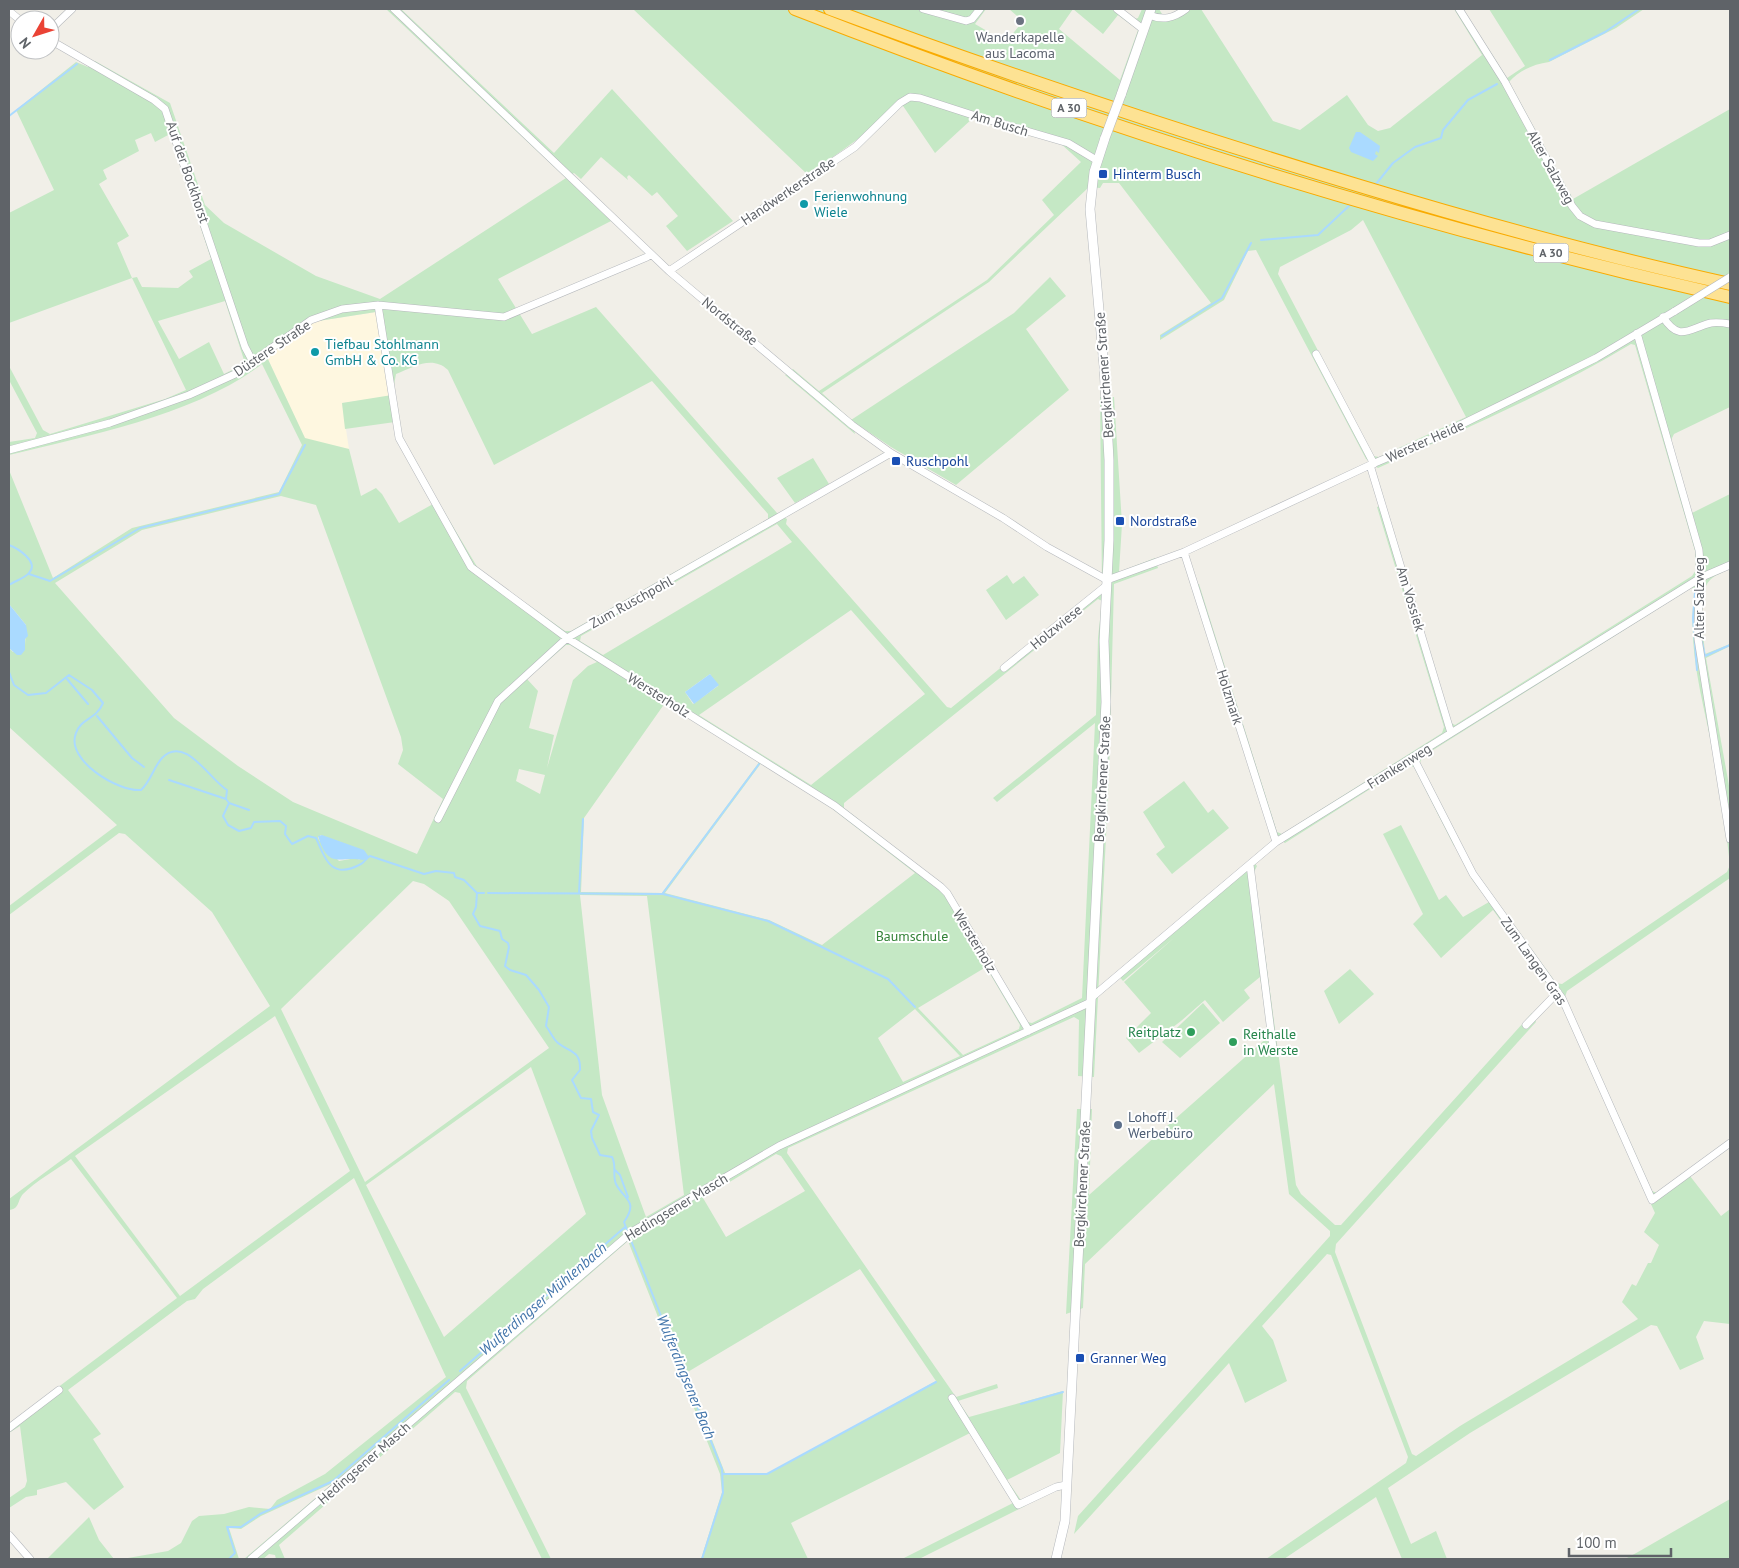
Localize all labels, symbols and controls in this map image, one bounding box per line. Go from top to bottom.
north arrow [10,10,60,60]
marker: Wanderkapelle aus Lacoma [1014,15,1026,27]
place label: Wanderkapelle aus Lacoma [976,28,1064,62]
text: N [15,34,35,52]
road number: A 30 [1052,99,1086,118]
street label: Am Busch [969,106,1031,140]
street label: Auf der Bockhorst [162,119,214,225]
street label: Alter Salzweg [1523,127,1579,207]
street label: Handwerkerstraße [737,153,839,229]
place label: Hinterm Busch [1113,165,1201,183]
marker: Hinterm Busch [1097,168,1109,180]
place label: Ferienwohnung Wiele [814,187,907,221]
marker: Ferienwohnung Wiele [798,198,810,210]
road number: A 30 [1534,244,1568,262]
street label: Nordstraße [698,293,762,349]
street label: Bergkirchener Straße [1091,311,1117,439]
street label: Düstere Straße [230,316,314,380]
place label: Tiefbau Stohlmann GmbH & Co. KG [325,335,439,369]
marker: Tiefbau Stohlmann GmbH & Co. KG [309,346,321,358]
street label: Werster Heide [1383,416,1467,466]
place label: Ruschpohl [906,452,968,470]
marker: Ruschpohl [890,455,902,467]
place label: Nordstraße [1130,512,1197,530]
marker: Nordstraße [1114,515,1126,527]
street label: Alter Salzweg [1690,557,1708,639]
street label: Am Vossiek [1393,564,1429,634]
street label: Zum Ruschpohl [586,572,676,632]
street label: Holzwiese [1026,601,1086,653]
street label: Holzmark [1213,667,1247,727]
street label: Wersterholz [624,669,694,721]
street label: Bergkirchener Straße [1090,715,1114,843]
street label: Frankenweg [1363,739,1435,793]
street label: Wersterholz [949,906,1001,976]
street label: Zum Langen Gras [1497,913,1571,1009]
park label: Baumschule [876,927,948,945]
place label: Reitplatz [1128,1023,1181,1041]
place label: Reithalle in Werste [1243,1025,1298,1059]
marker: Reitplatz [1185,1026,1197,1038]
marker: Reithalle in Werste [1227,1036,1239,1048]
place label: Lohoff J. Werbebüro [1128,1108,1193,1142]
marker: Lohoff J. Werbebüro [1112,1119,1124,1131]
street label: Bergkirchener Straße [1070,1120,1094,1248]
street label: Hedingsener Masch [621,1169,731,1245]
water label: Wulferdingser Mühlenbach [475,1238,610,1359]
water label: Wulferdingsener Bach [653,1312,720,1442]
place label: Granner Weg [1090,1349,1166,1367]
marker: Granner Weg [1074,1352,1086,1364]
street label: Hedingsener Masch [314,1418,414,1508]
scale bar [1569,1526,1672,1558]
text: 100 m [1576,1533,1617,1552]

